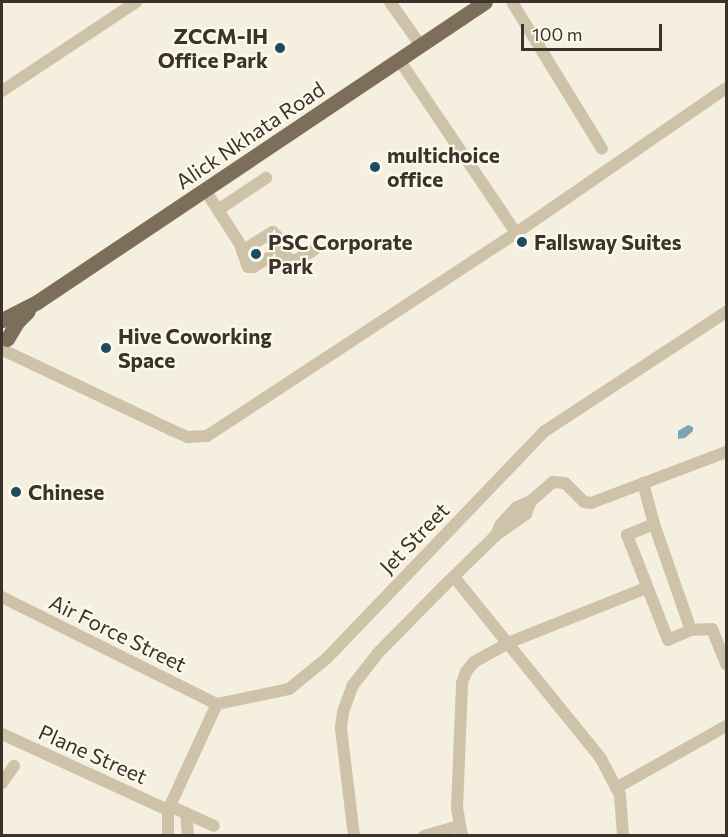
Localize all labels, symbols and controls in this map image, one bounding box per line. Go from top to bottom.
scale bar [524,12,665,50]
place label: ZCCM-IH Office Park [158,23,268,73]
text: 100 m [532,23,582,45]
marker: ZCCM-IH Office Park [273,41,287,55]
street label: Alick Nkhata Road [171,76,329,194]
place label: multichoice office [387,142,500,192]
marker: multichoice office [368,160,382,174]
place label: PSC Corporate Park [268,229,413,279]
place label: Fallsway Suites [534,229,681,255]
marker: Fallsway Suites [515,235,529,249]
marker: PSC Corporate Park [249,247,263,261]
place label: Hive Coworking Space [118,323,272,373]
marker: Hive Coworking Space [99,341,113,355]
place label: Chinese [28,479,104,505]
marker: Chinese [9,485,23,499]
street label: Jet Street [374,497,454,579]
street label: Air Force Street [45,589,191,677]
street label: Plane Street [35,719,151,789]

